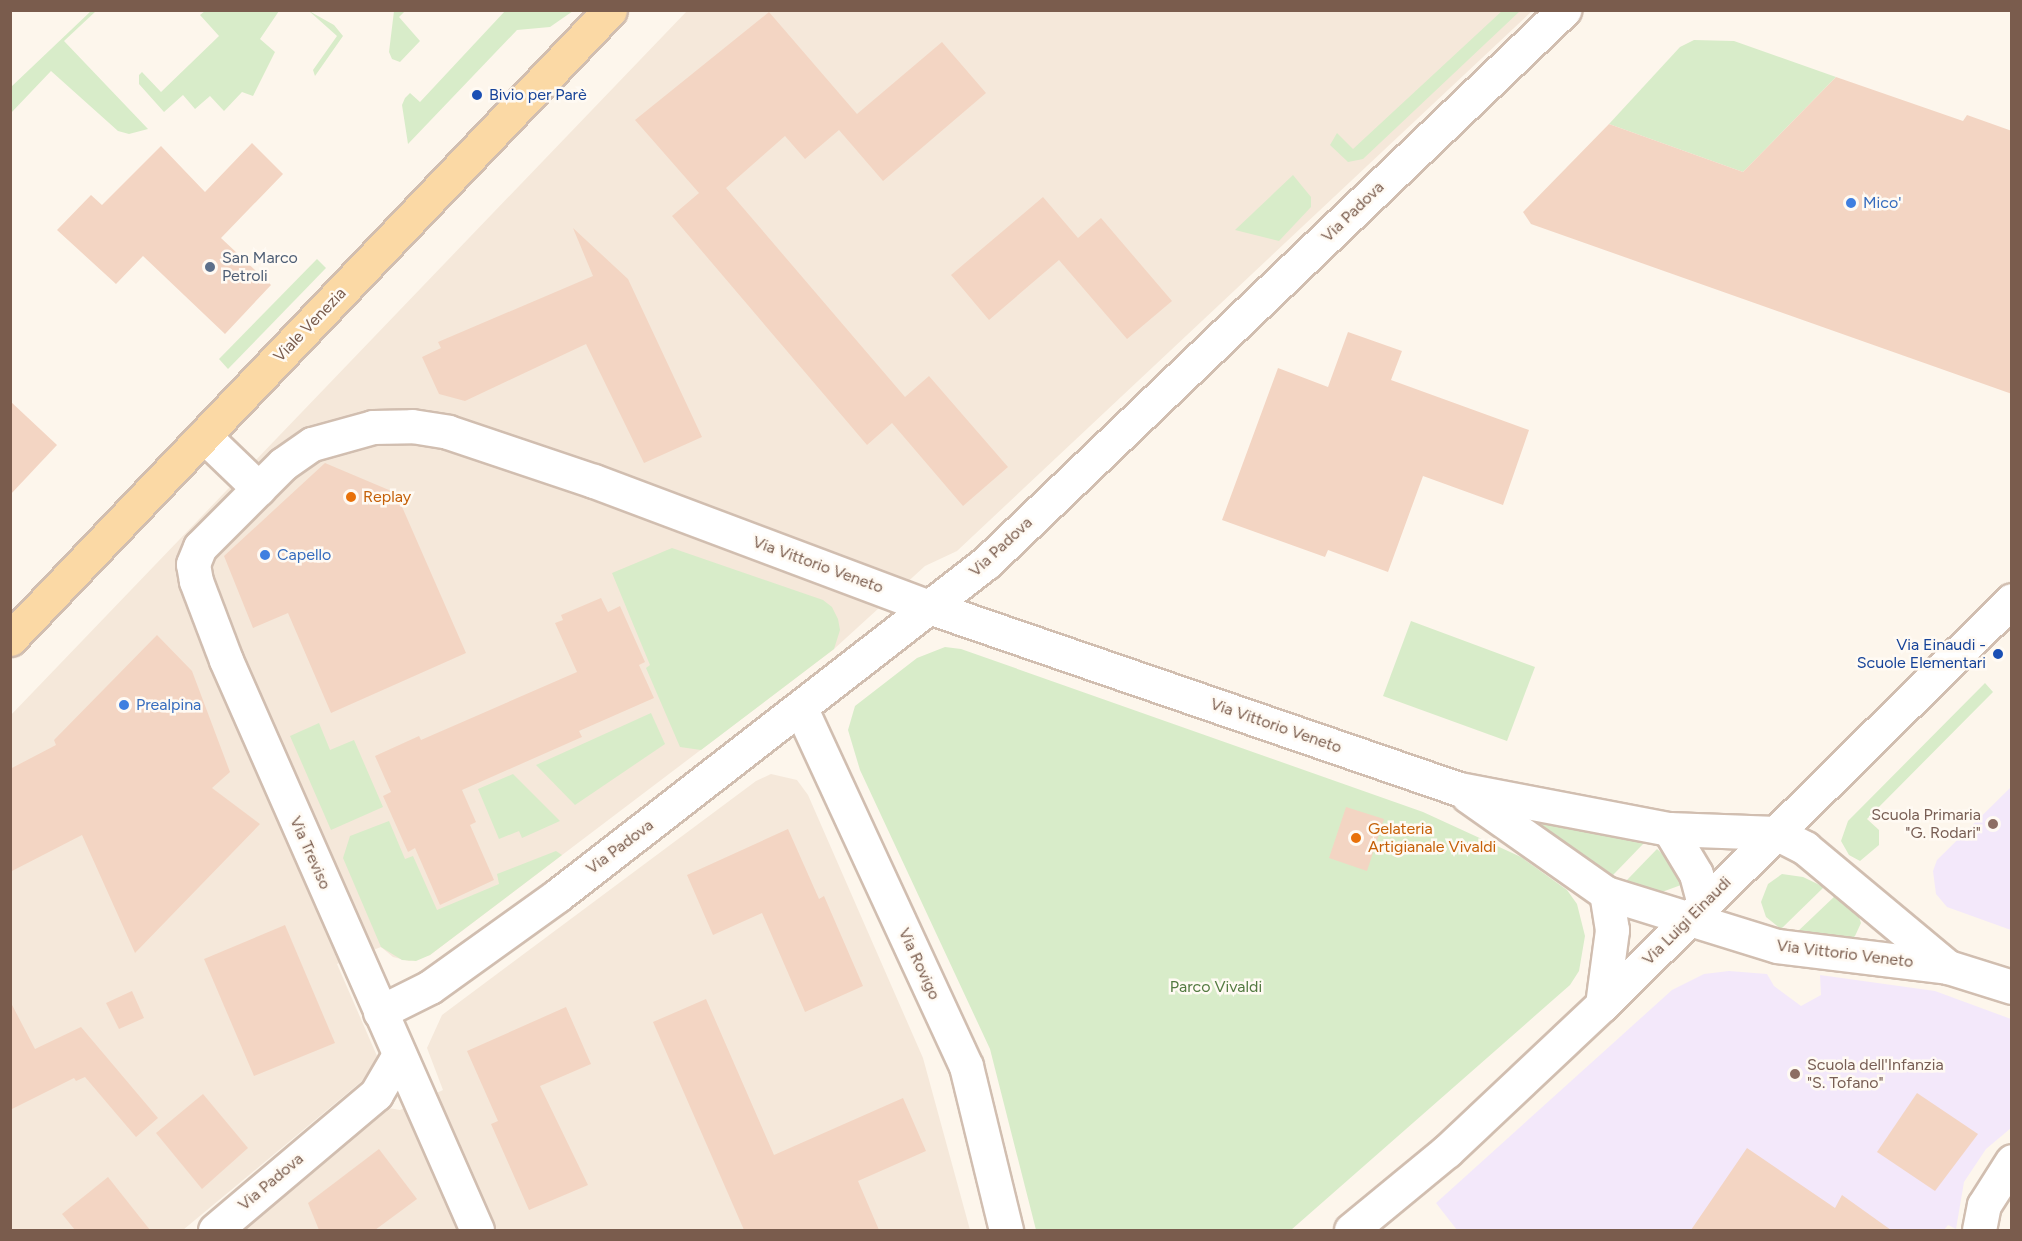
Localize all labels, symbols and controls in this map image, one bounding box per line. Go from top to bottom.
place label: Bivio per Parè [489,85,587,105]
marker: Bivio per Parè [470,88,484,102]
street label: Via Padova [1318,178,1388,246]
place label: Mico' [1863,193,1901,213]
marker: Mico' [1844,196,1858,210]
place label: San Marco Petroli [222,248,298,286]
marker: San Marco Petroli [203,260,217,274]
street label: Viale Venezia [270,284,350,366]
place label: Replay [363,487,411,507]
marker: Replay [344,490,358,504]
street label: Via Padova [966,513,1036,581]
street label: Via Vittorio Veneto [750,532,886,598]
place label: Capello [277,545,331,565]
marker: Capello [258,548,272,562]
place label: Via Einaudi - Scuole Elementari [1857,635,1986,673]
marker: Via Einaudi - Scuole Elementari [1991,647,2005,661]
place label: Prealpina [136,695,201,715]
street label: Via Vittorio Veneto [1208,695,1344,757]
marker: Prealpina [117,698,131,712]
place label: Scuola Primaria "G. Rodari" [1871,805,1981,843]
street label: Via Treviso [285,814,335,892]
street label: Via Padova [583,816,657,878]
marker: Scuola Primaria "G. Rodari" [1986,817,2000,831]
place label: Gelateria Artigianale Vivaldi [1368,819,1496,857]
marker: Gelateria Artigianale Vivaldi [1349,831,1363,845]
street label: Via Luigi Einaudi [1639,873,1735,969]
street label: Via Rovigo [894,925,944,1003]
street label: Via Vittorio Veneto [1776,936,1914,972]
park label: Parco Vivaldi [1170,977,1262,997]
place label: Scuola dell'Infanzia "S. Tofano" [1807,1055,1944,1093]
marker: Scuola dell'Infanzia "S. Tofano" [1788,1067,1802,1081]
street label: Via Padova [235,1149,307,1215]

